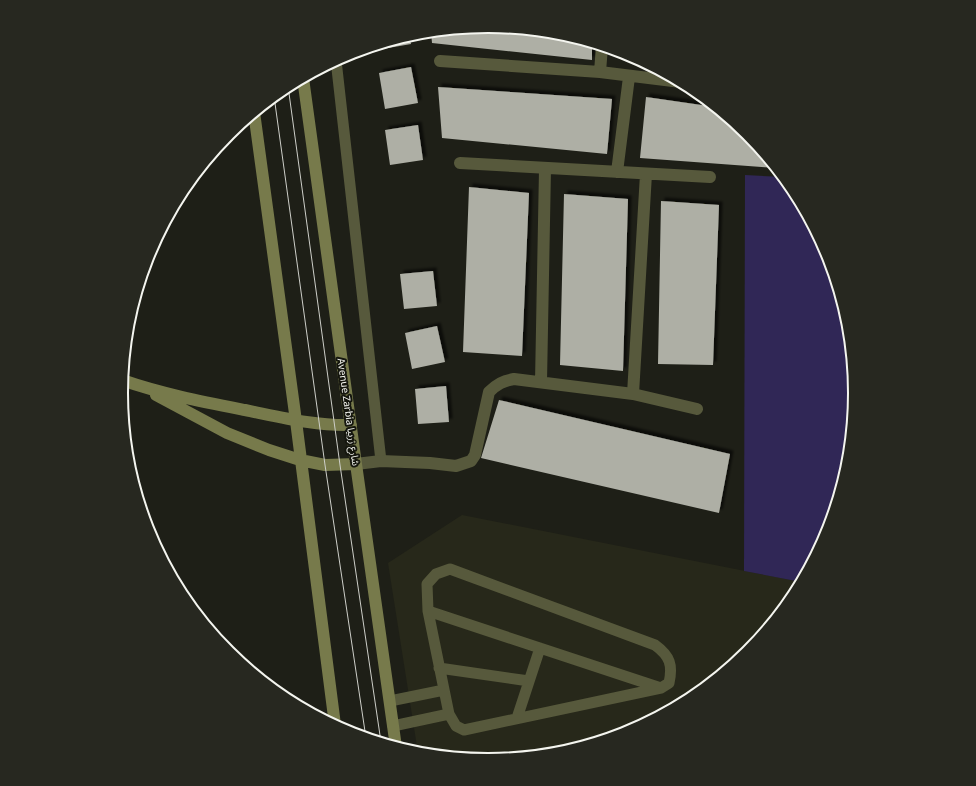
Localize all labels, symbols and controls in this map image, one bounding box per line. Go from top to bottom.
street label: Avenue Zarbia شارع زربيا [334,357,364,467]

